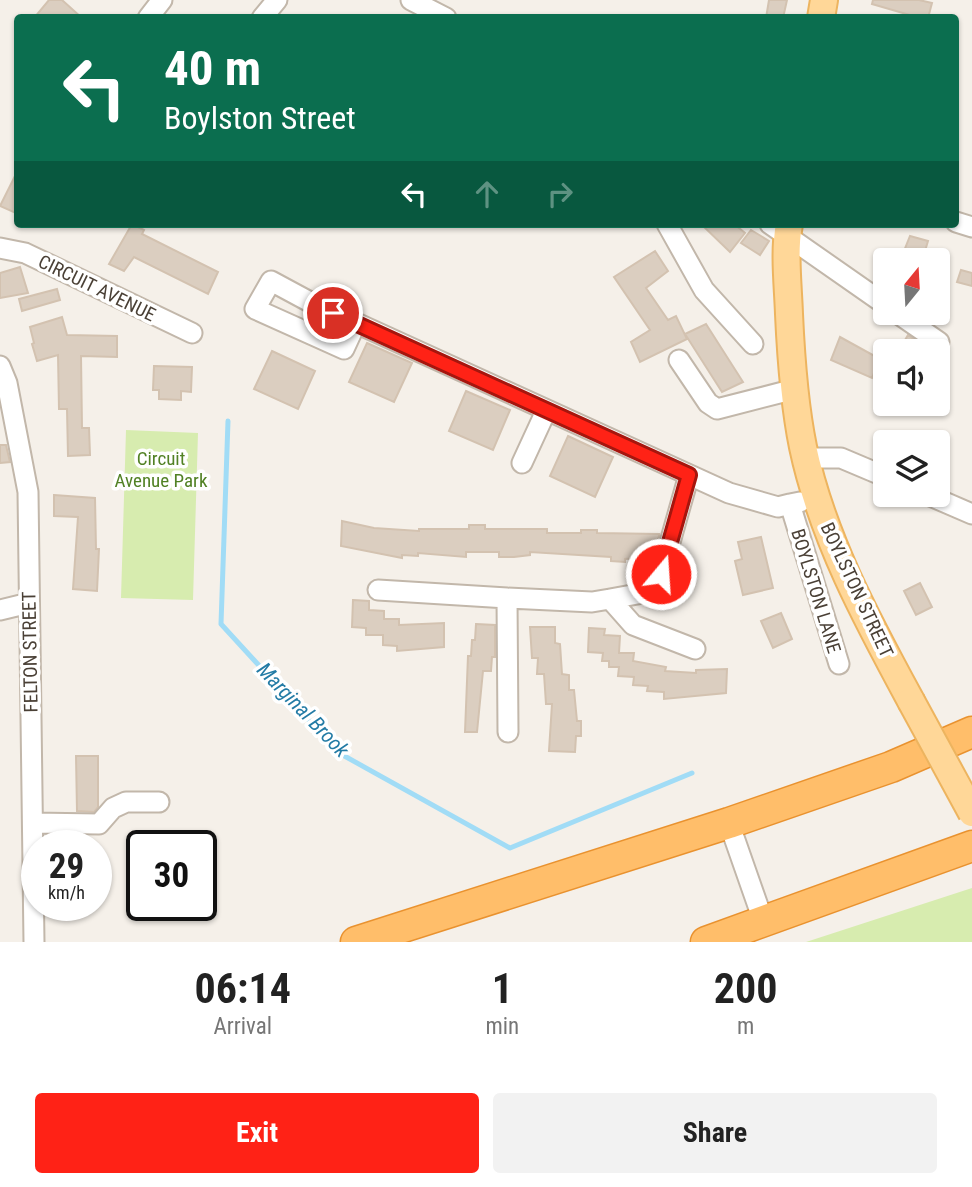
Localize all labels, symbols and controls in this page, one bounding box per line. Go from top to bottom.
text: 40 m [164,40,261,97]
icon: left [49,42,140,133]
text: Boylston Street [164,99,356,137]
icon: left [395,175,433,213]
icon: ahead [468,175,506,213]
icon: right [541,175,579,213]
north arrow [873,248,950,326]
map controls [873,248,950,507]
street label: CIRCUIT AVENUE [35,250,159,326]
pin [303,283,363,343]
icon: arrive [314,294,352,332]
button: sound [873,339,950,416]
button: layers [873,430,950,507]
park label: Circuit Avenue Park [115,447,208,492]
street label: BOYLSTON STREET [816,519,898,661]
street label: BOYLSTON LANE [786,526,846,656]
position arrow [624,537,698,611]
street label: FELTON STREET [17,591,43,713]
water label: Marginal Brook [252,658,354,763]
speed limit sign: 30 [126,830,217,921]
text: 29 [49,846,84,887]
text: km/h [48,882,85,903]
text: 06:14 [195,964,291,1013]
text: 1 [492,964,513,1013]
text: 200 [714,964,777,1013]
text: Arrival [213,1013,272,1040]
text: min [485,1013,519,1040]
text: m [737,1013,754,1040]
button: Exit [35,1093,479,1173]
button: Share [493,1093,937,1173]

